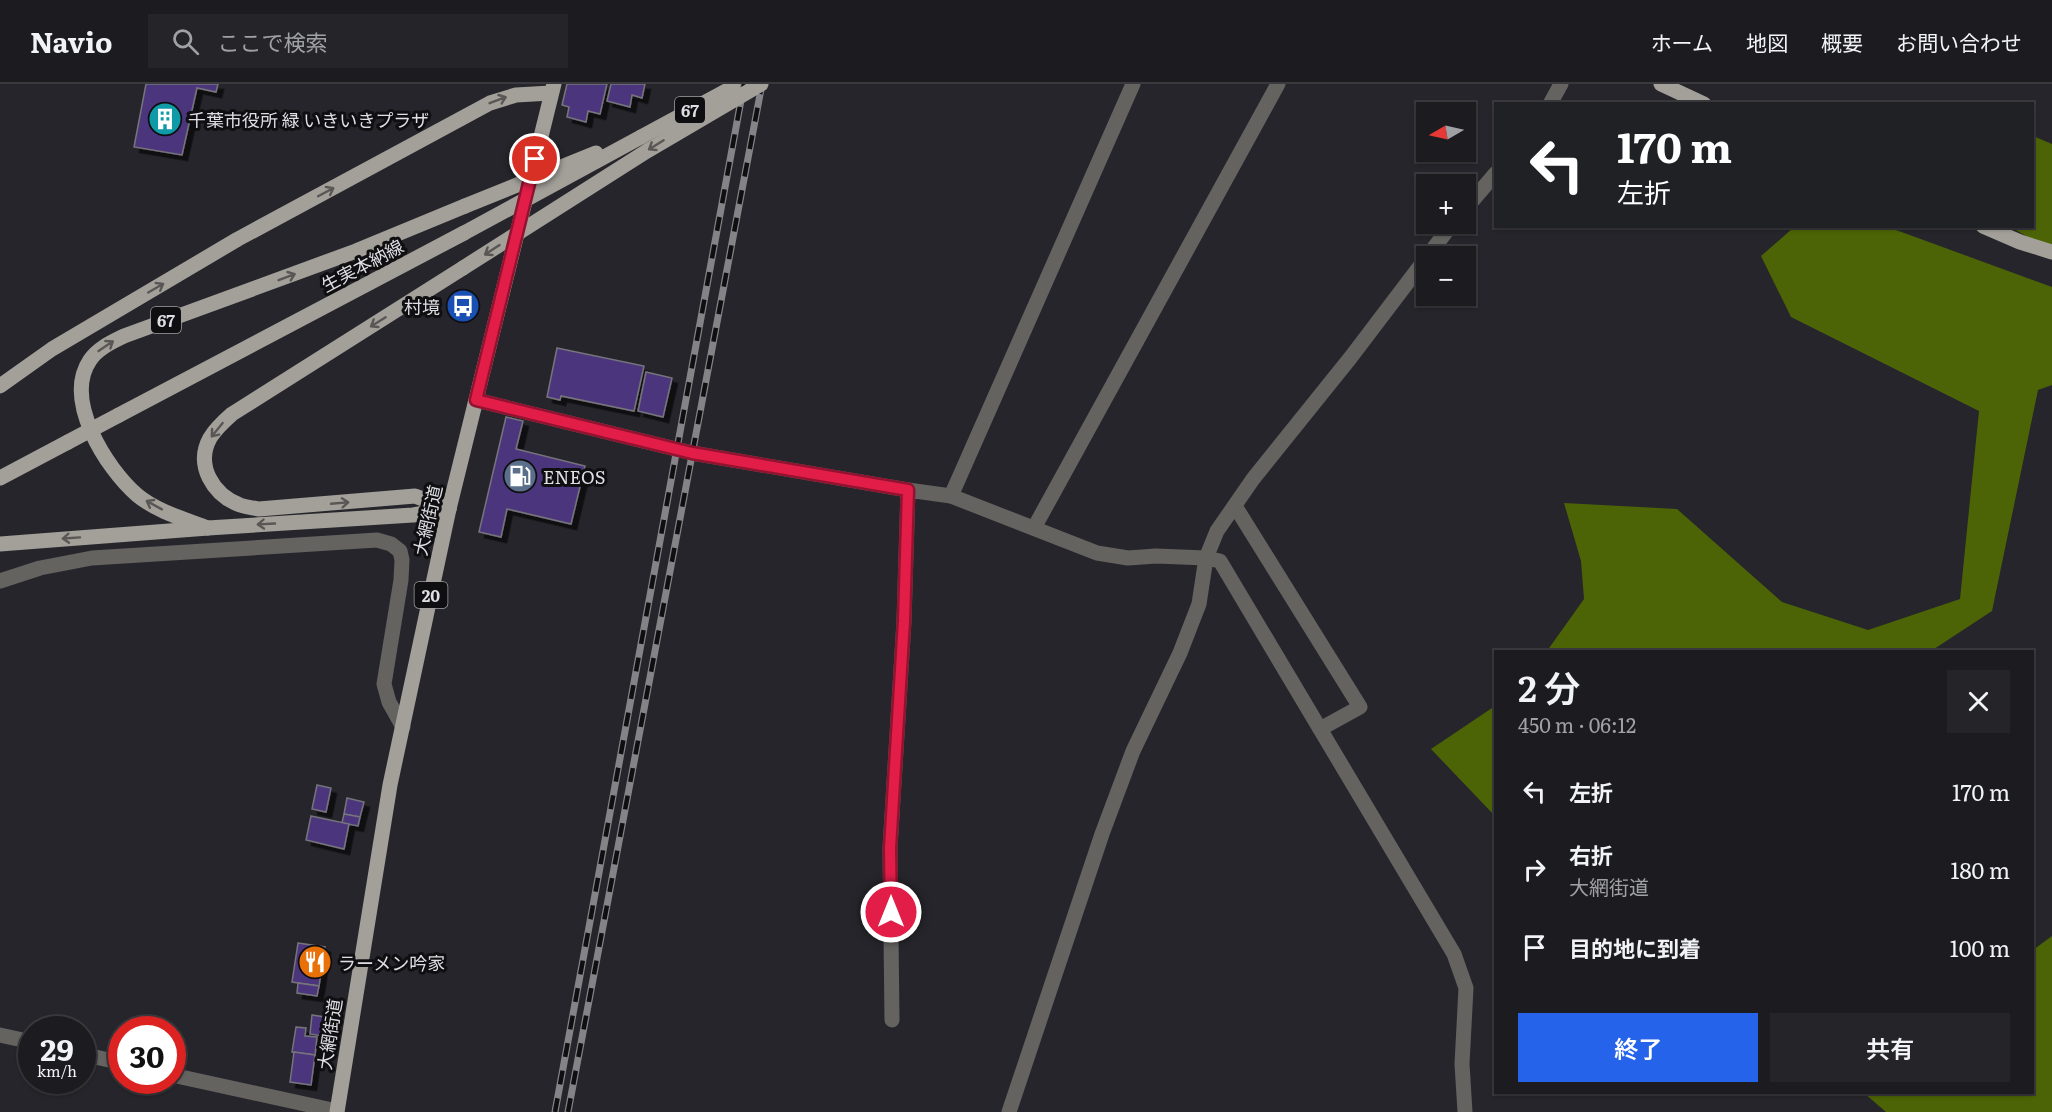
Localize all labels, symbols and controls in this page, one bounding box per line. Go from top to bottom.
search box [148,14,568,68]
text: Navio [30,20,112,62]
icon: search [169,25,202,58]
text: ここで検索 [217,25,327,58]
text: ホーム [1651,26,1713,57]
text: 地図 [1746,26,1788,57]
text: 概要 [1821,26,1863,57]
text: お問い合わせ [1896,26,2022,57]
one-way arrow [488,94,507,105]
road number: 67 [675,97,705,123]
building icon: 千葉市役所 緑 いきいきプラザ [147,101,183,137]
north arrow [1416,102,1476,162]
map controls [1416,102,1476,306]
place label: 千葉市役所 緑 いきいきプラザ [188,106,429,133]
text: 170 m [1617,114,1732,176]
icon: left [1518,126,1596,204]
pin [509,133,560,184]
one-way arrow [648,139,665,152]
icon: arrive [518,142,551,175]
text: 左折 [1617,171,1671,211]
button: + [1416,174,1476,234]
one-way arrow [317,186,334,198]
street label: 生実本納線 [316,232,408,298]
one-way arrow [484,244,501,256]
button: − [1416,246,1476,306]
one-way arrow [278,270,296,281]
one-way arrow [147,281,164,293]
bus stop icon: 村境 [445,288,481,324]
place label: 村境 [404,293,440,320]
road number: 67 [151,307,181,333]
one-way arrow [370,316,387,328]
one-way arrow [97,340,114,352]
one-way arrow [210,422,223,438]
fuel station icon: ENEOS [502,458,538,494]
place label: ENEOS [543,463,605,490]
street label: 大網街道 [406,482,448,558]
one-way arrow [329,497,349,508]
one-way arrow [146,499,163,511]
one-way arrow [256,519,276,530]
one-way arrow [62,533,82,544]
road number: 20 [414,582,448,608]
text: 2 分 [1518,660,1580,713]
button: close [1947,670,2010,733]
text: 450 m · 06:12 [1518,709,1636,739]
icon: left [1518,775,1551,808]
text: 左折 [1569,775,1613,808]
text: 170 m [1952,775,2010,808]
text: 右折 [1569,838,1613,871]
icon: right [1518,853,1551,886]
text: 180 m [1950,853,2010,886]
text: 大網街道 [1569,871,1649,901]
position arrow [859,880,923,944]
icon: arrive [1518,931,1551,964]
text: 目的地に到着 [1569,931,1701,964]
text: 100 m [1950,931,2010,964]
restaurant icon: ラーメン吟家 [297,944,333,980]
place label: ラーメン吟家 [338,949,445,976]
street label: 大網街道 [310,996,348,1072]
button: 終了 [1518,1013,1758,1082]
button: 共有 [1770,1013,2010,1082]
speed limit sign: 30 [108,1016,186,1094]
text: 29 [40,1026,74,1070]
text: km/h [37,1059,77,1082]

